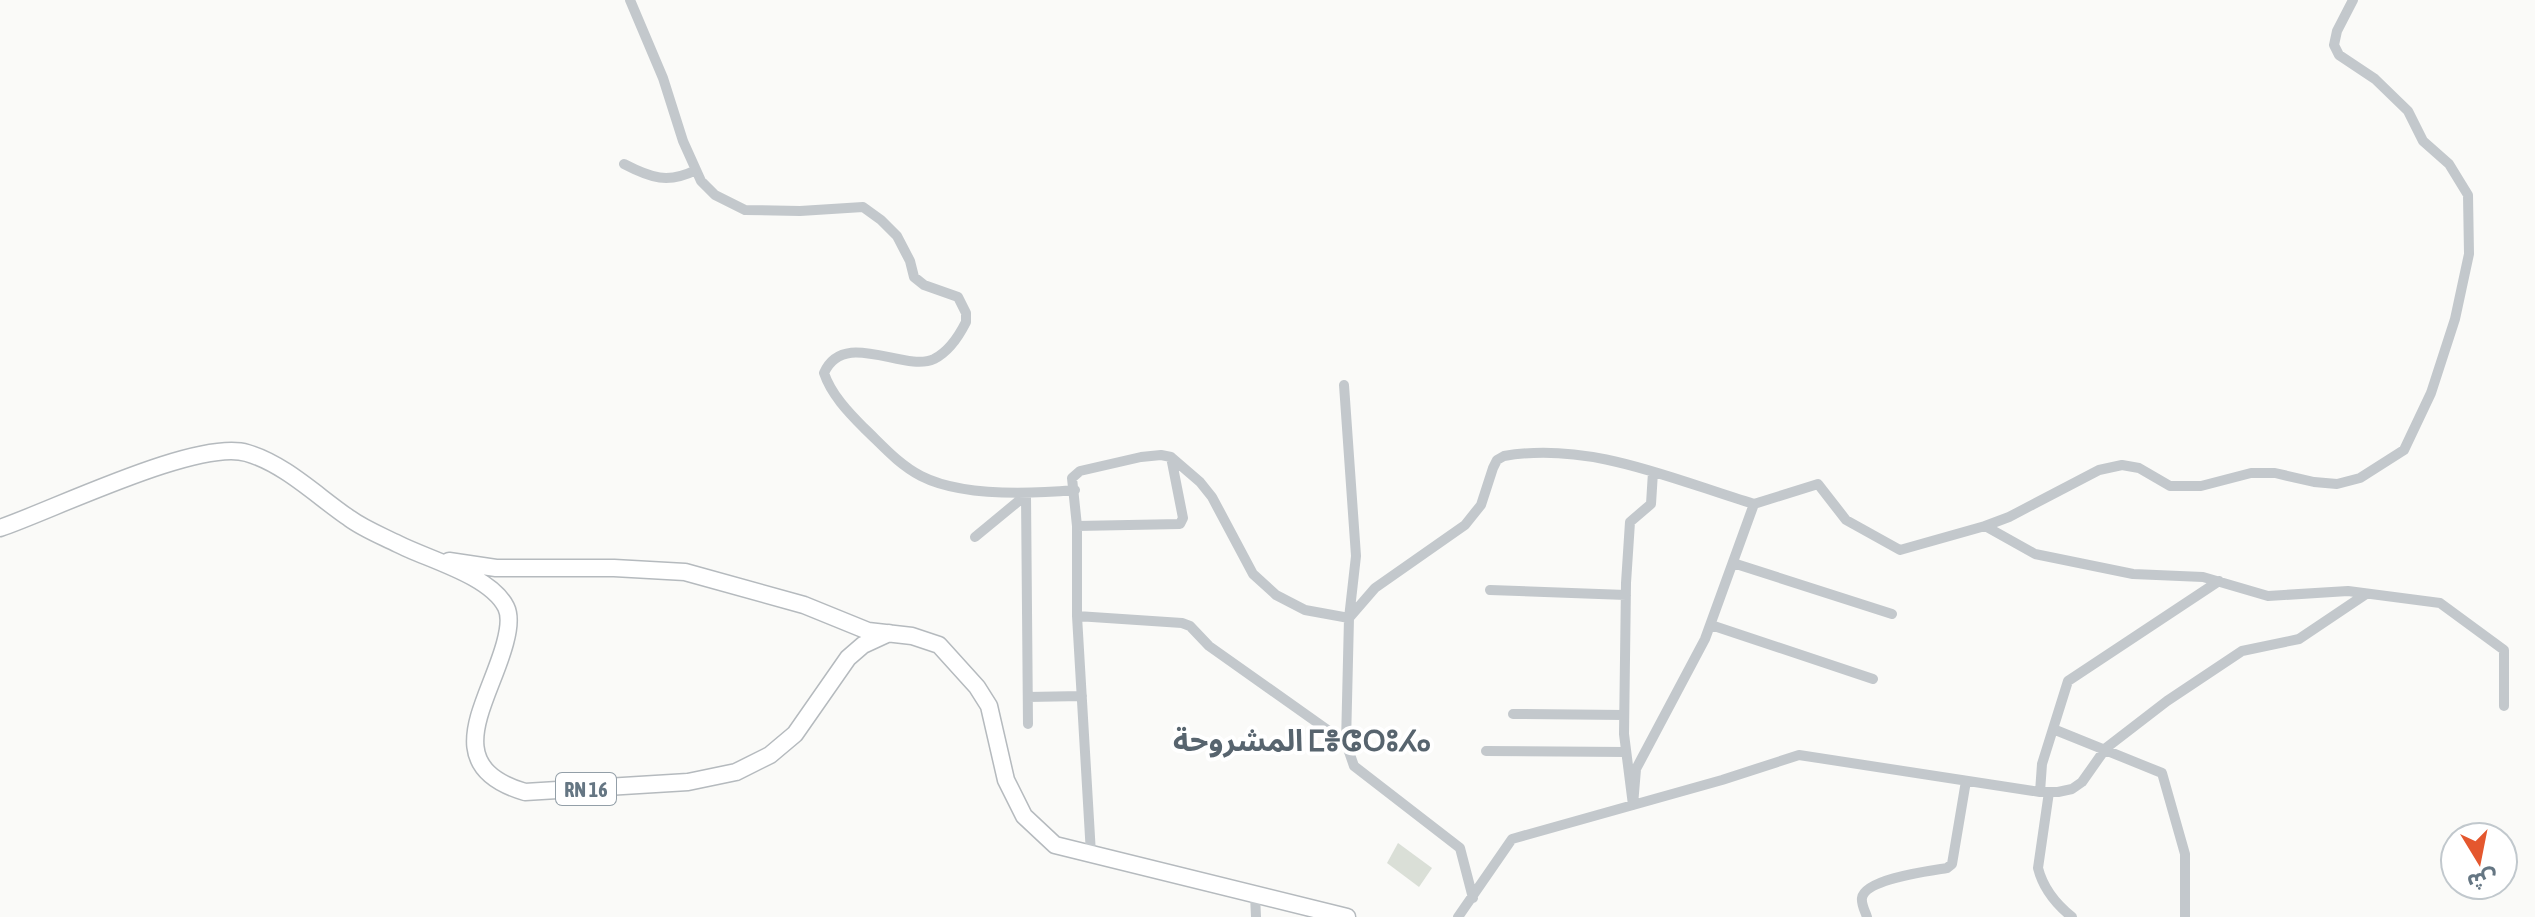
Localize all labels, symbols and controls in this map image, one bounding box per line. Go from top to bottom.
district label: المشروحة ⵎⴻⵛⵔⵓⵃⴰ [1173,723,1431,758]
road number: RN 16 [556,773,616,805]
north arrow [2439,821,2519,901]
text: ش [2465,865,2500,896]

